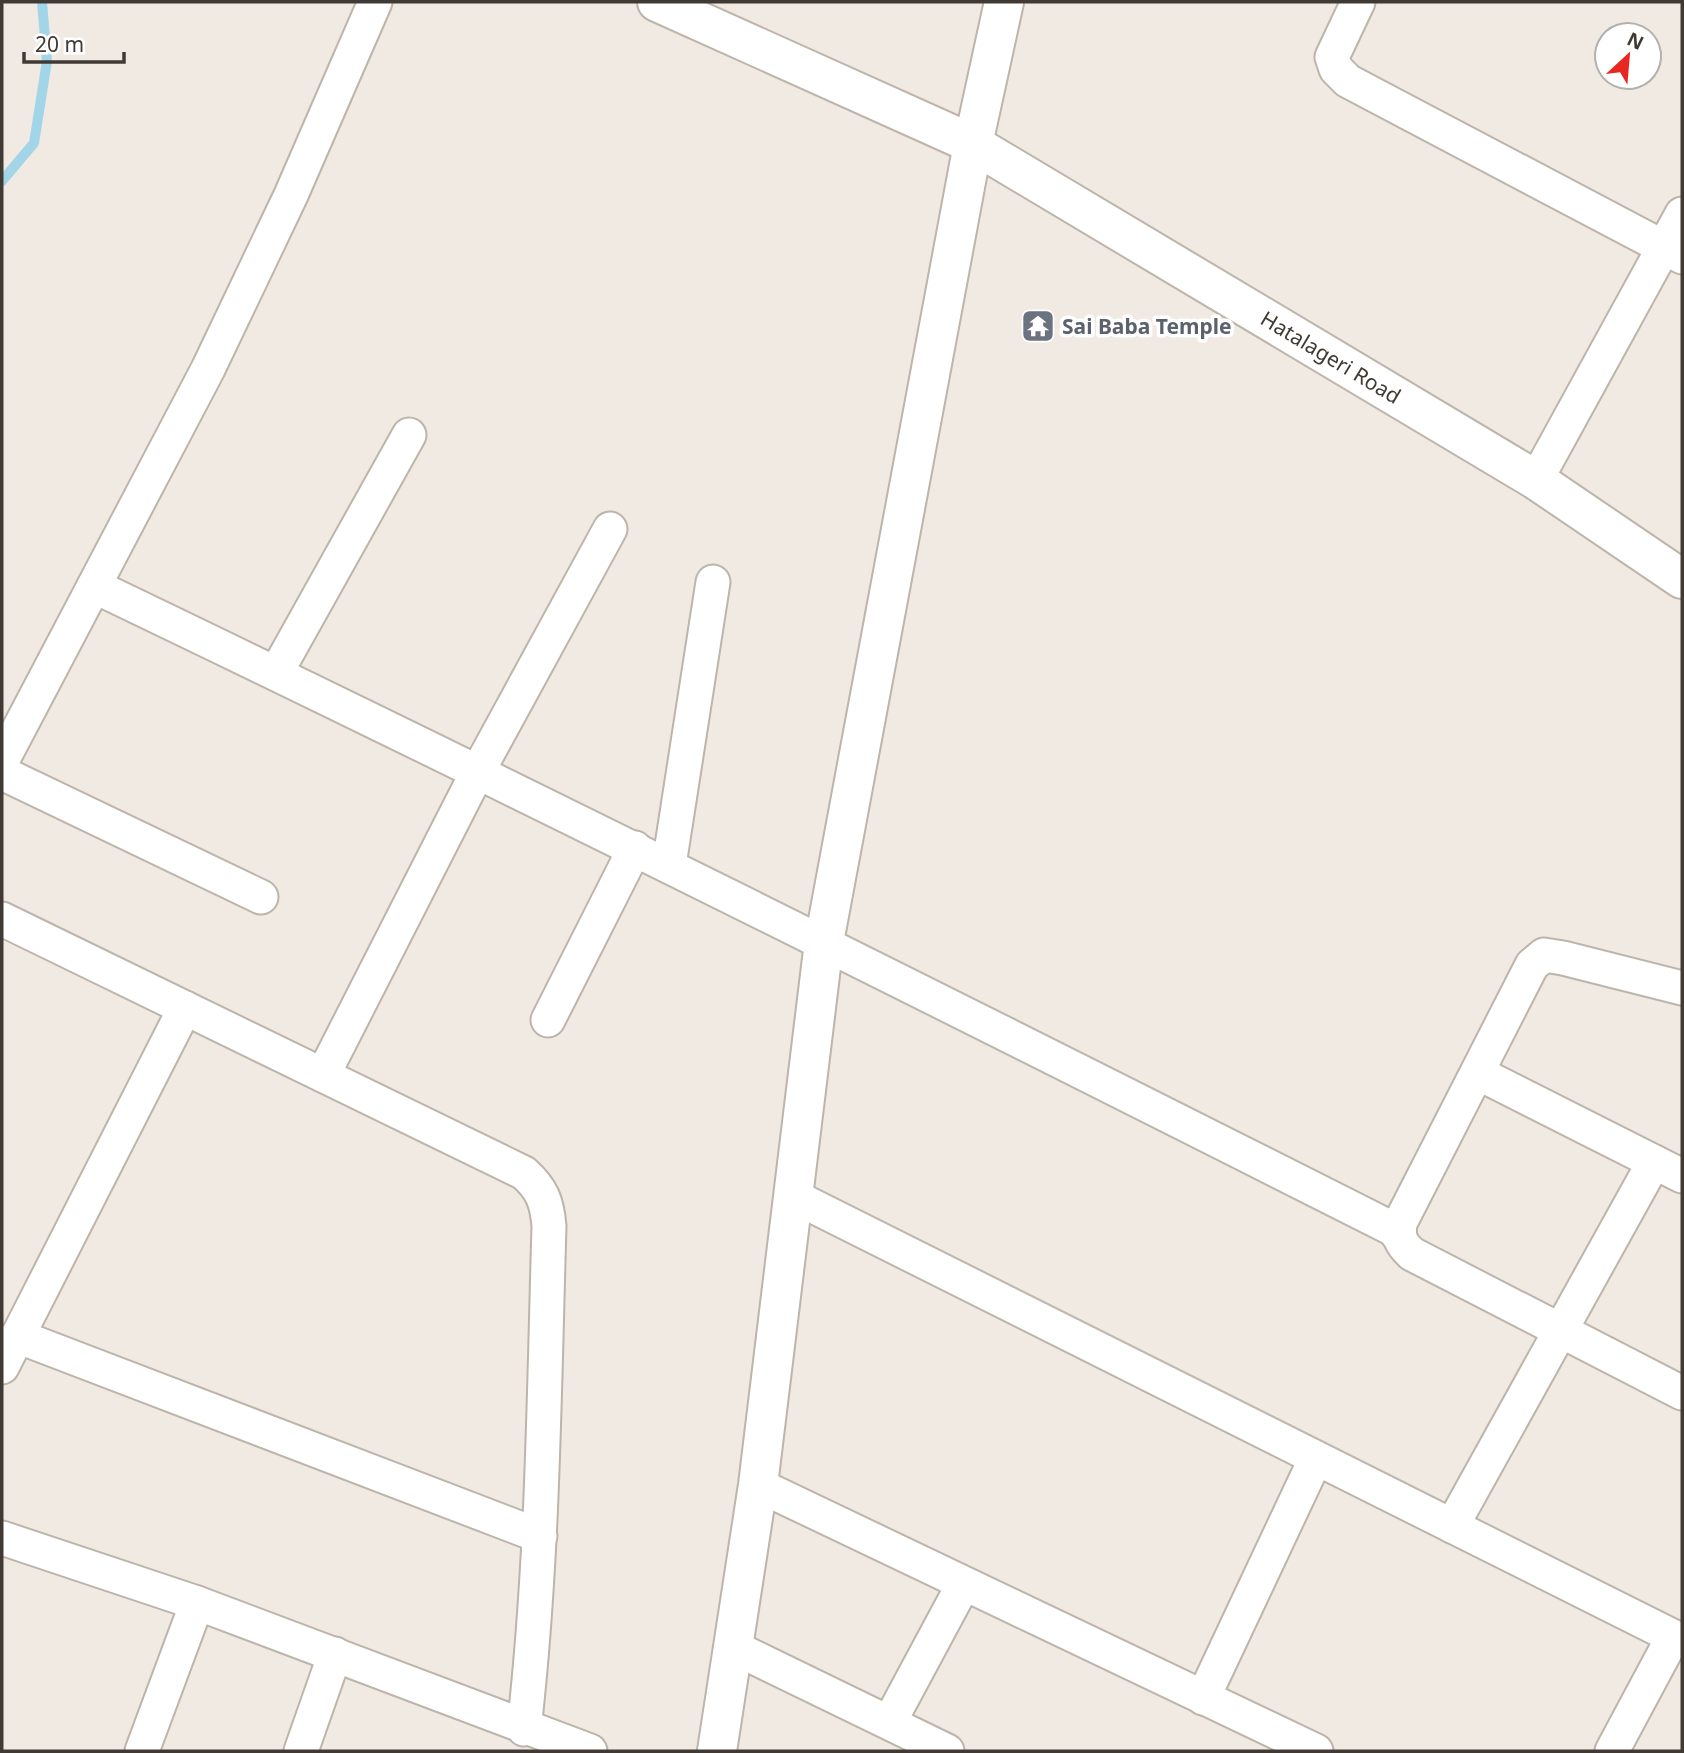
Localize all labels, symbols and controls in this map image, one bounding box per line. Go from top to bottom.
scale bar [24,21,124,65]
north arrow [1593,21,1663,91]
text: N [1623,26,1648,56]
text: 20 m [35,30,84,58]
street label: Hatalageri Road [1256,304,1406,410]
temple icon: Sai Baba Temple [1019,307,1057,345]
place label: Sai Baba Temple [1062,312,1231,340]

